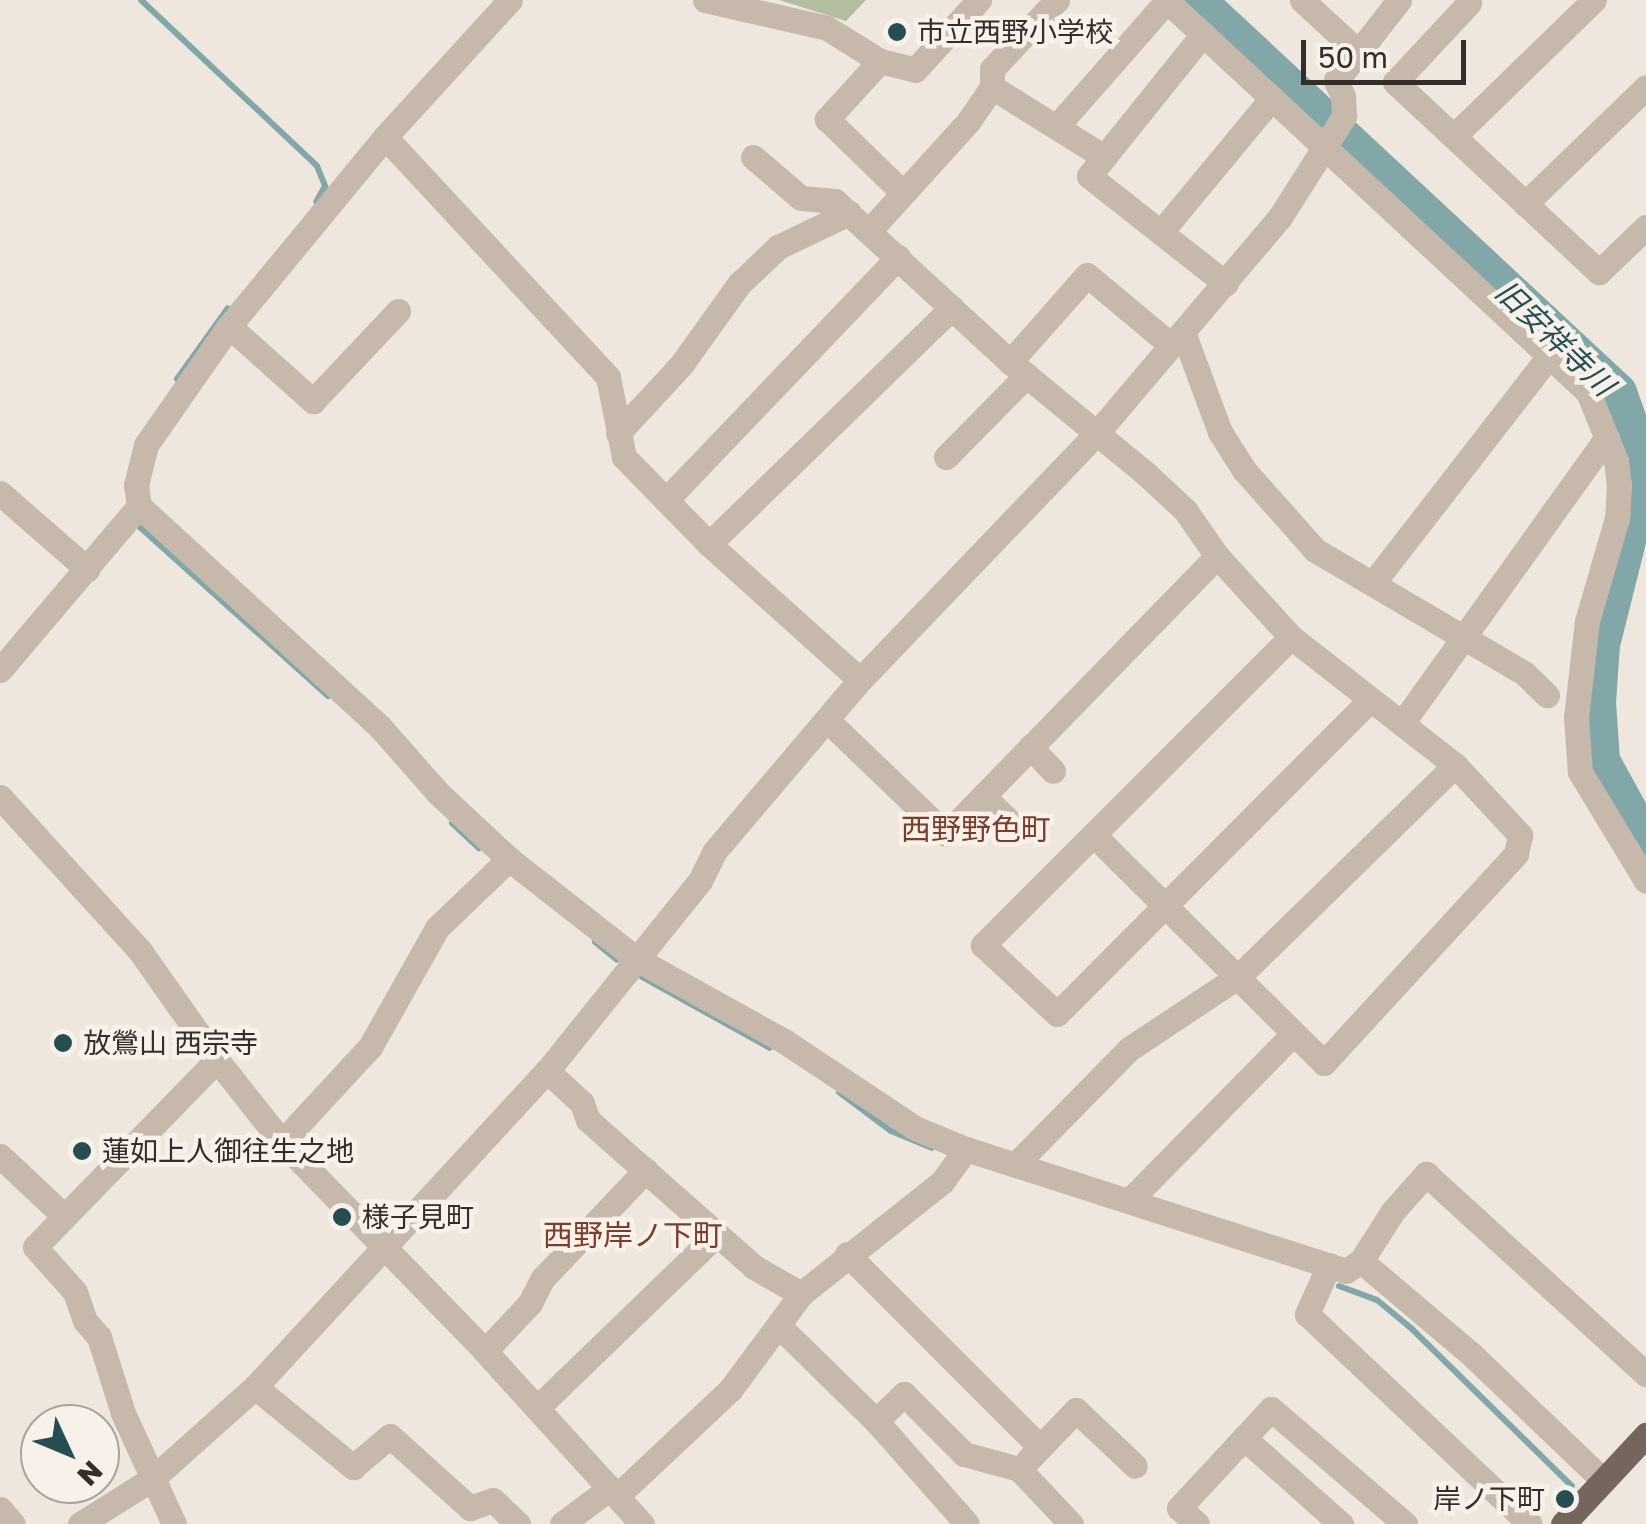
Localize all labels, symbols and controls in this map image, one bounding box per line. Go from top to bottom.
place label: 市立西野小学校 [917,15,1113,49]
scale bar [1306,20,1471,82]
marker: 市立西野小学校 [886,21,908,43]
text: 50 m [1318,39,1388,75]
water label: 旧安祥寺川 [1489,273,1621,403]
district label: 西野野色町 [901,811,1051,847]
place label: 放鶯山 西宗寺 [83,1026,258,1060]
marker: 放鶯山 西宗寺 [52,1032,74,1054]
place label: 蓮如上人御往生之地 [102,1134,354,1168]
marker: 蓮如上人御往生之地 [71,1140,93,1162]
place label: 様子見町 [362,1200,474,1234]
marker: 様子見町 [331,1206,353,1228]
district label: 西野岸ノ下町 [543,1217,723,1253]
north arrow [20,1404,120,1504]
text: N [71,1455,110,1493]
place label: 岸ノ下町 [1433,1482,1545,1516]
marker: 岸ノ下町 [1554,1488,1576,1510]

